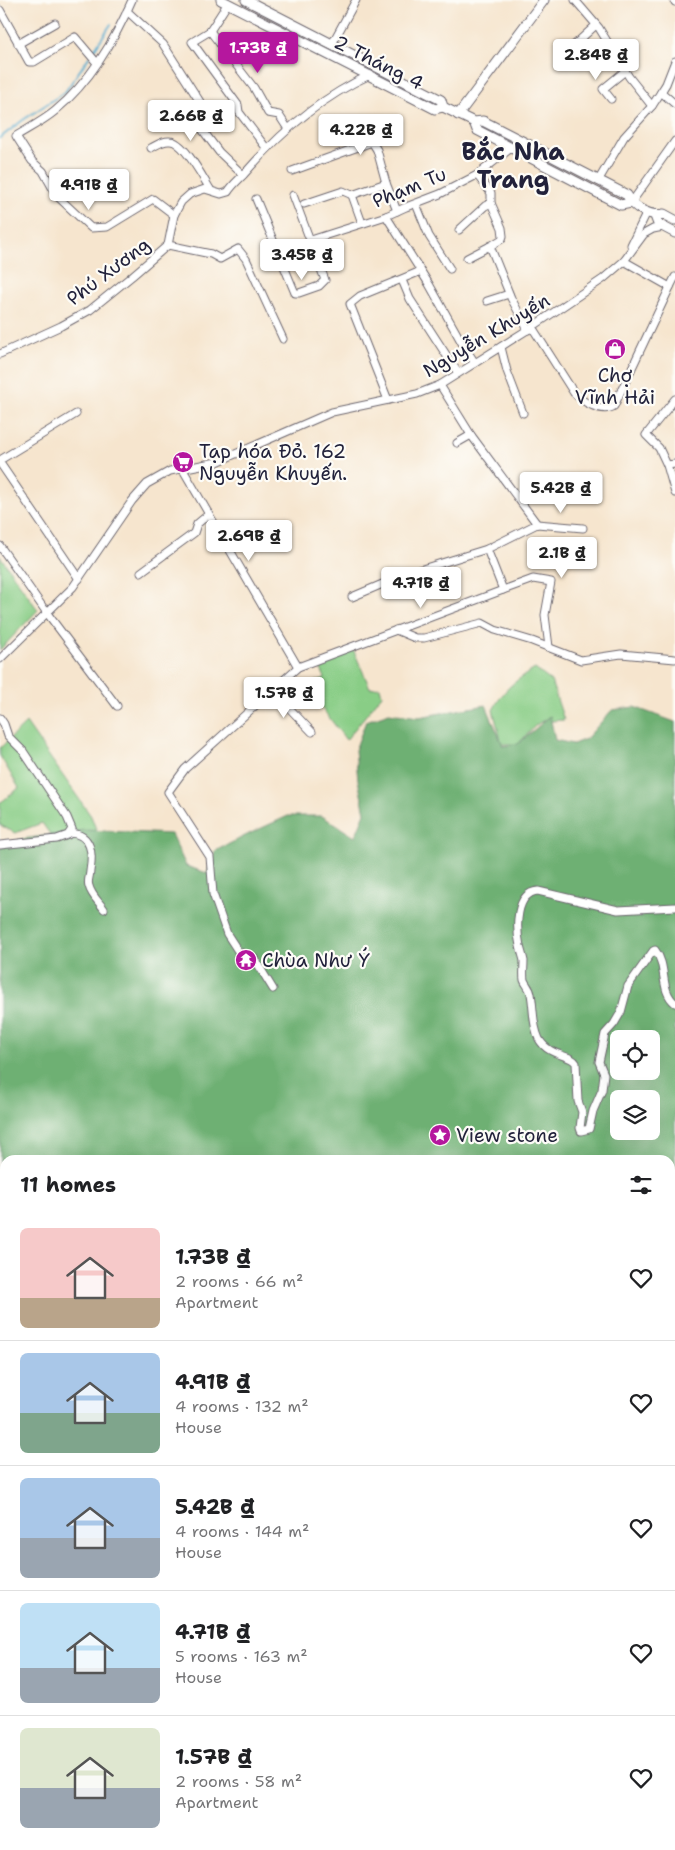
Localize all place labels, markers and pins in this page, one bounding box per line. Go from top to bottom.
pin: 1.73B ₫ [212,32,304,74]
pin: 2.84B ₫ [550,38,642,81]
pin: 2.66B ₫ [145,100,237,142]
pin: 4.22B ₫ [315,114,407,156]
pin: 4.91B ₫ [43,168,135,211]
pin: 3.45B ₫ [256,238,348,281]
shop icon: Chợ Vĩnh Hải [603,337,627,361]
place label: Chợ Vĩnh Hải [575,363,655,410]
place label: Tạp hóa Đỏ. 162 Nguyễn Khuyến. [199,439,347,486]
supermarket icon: Tạp hóa Đỏ. 162 Nguyễn Khuyến. [171,450,195,474]
pin: 5.42B ₫ [515,472,607,514]
pin: 2.69B ₫ [203,520,295,562]
pin: 2.1B ₫ [521,536,603,579]
pin: 4.71B ₫ [375,566,467,609]
pin: 1.57B ₫ [238,676,330,719]
place label: Chùa Như Ý [262,947,371,973]
temple icon: Chùa Như Ý [234,948,258,972]
place icon: View stone [428,1123,452,1147]
place label: View stone [456,1123,558,1148]

